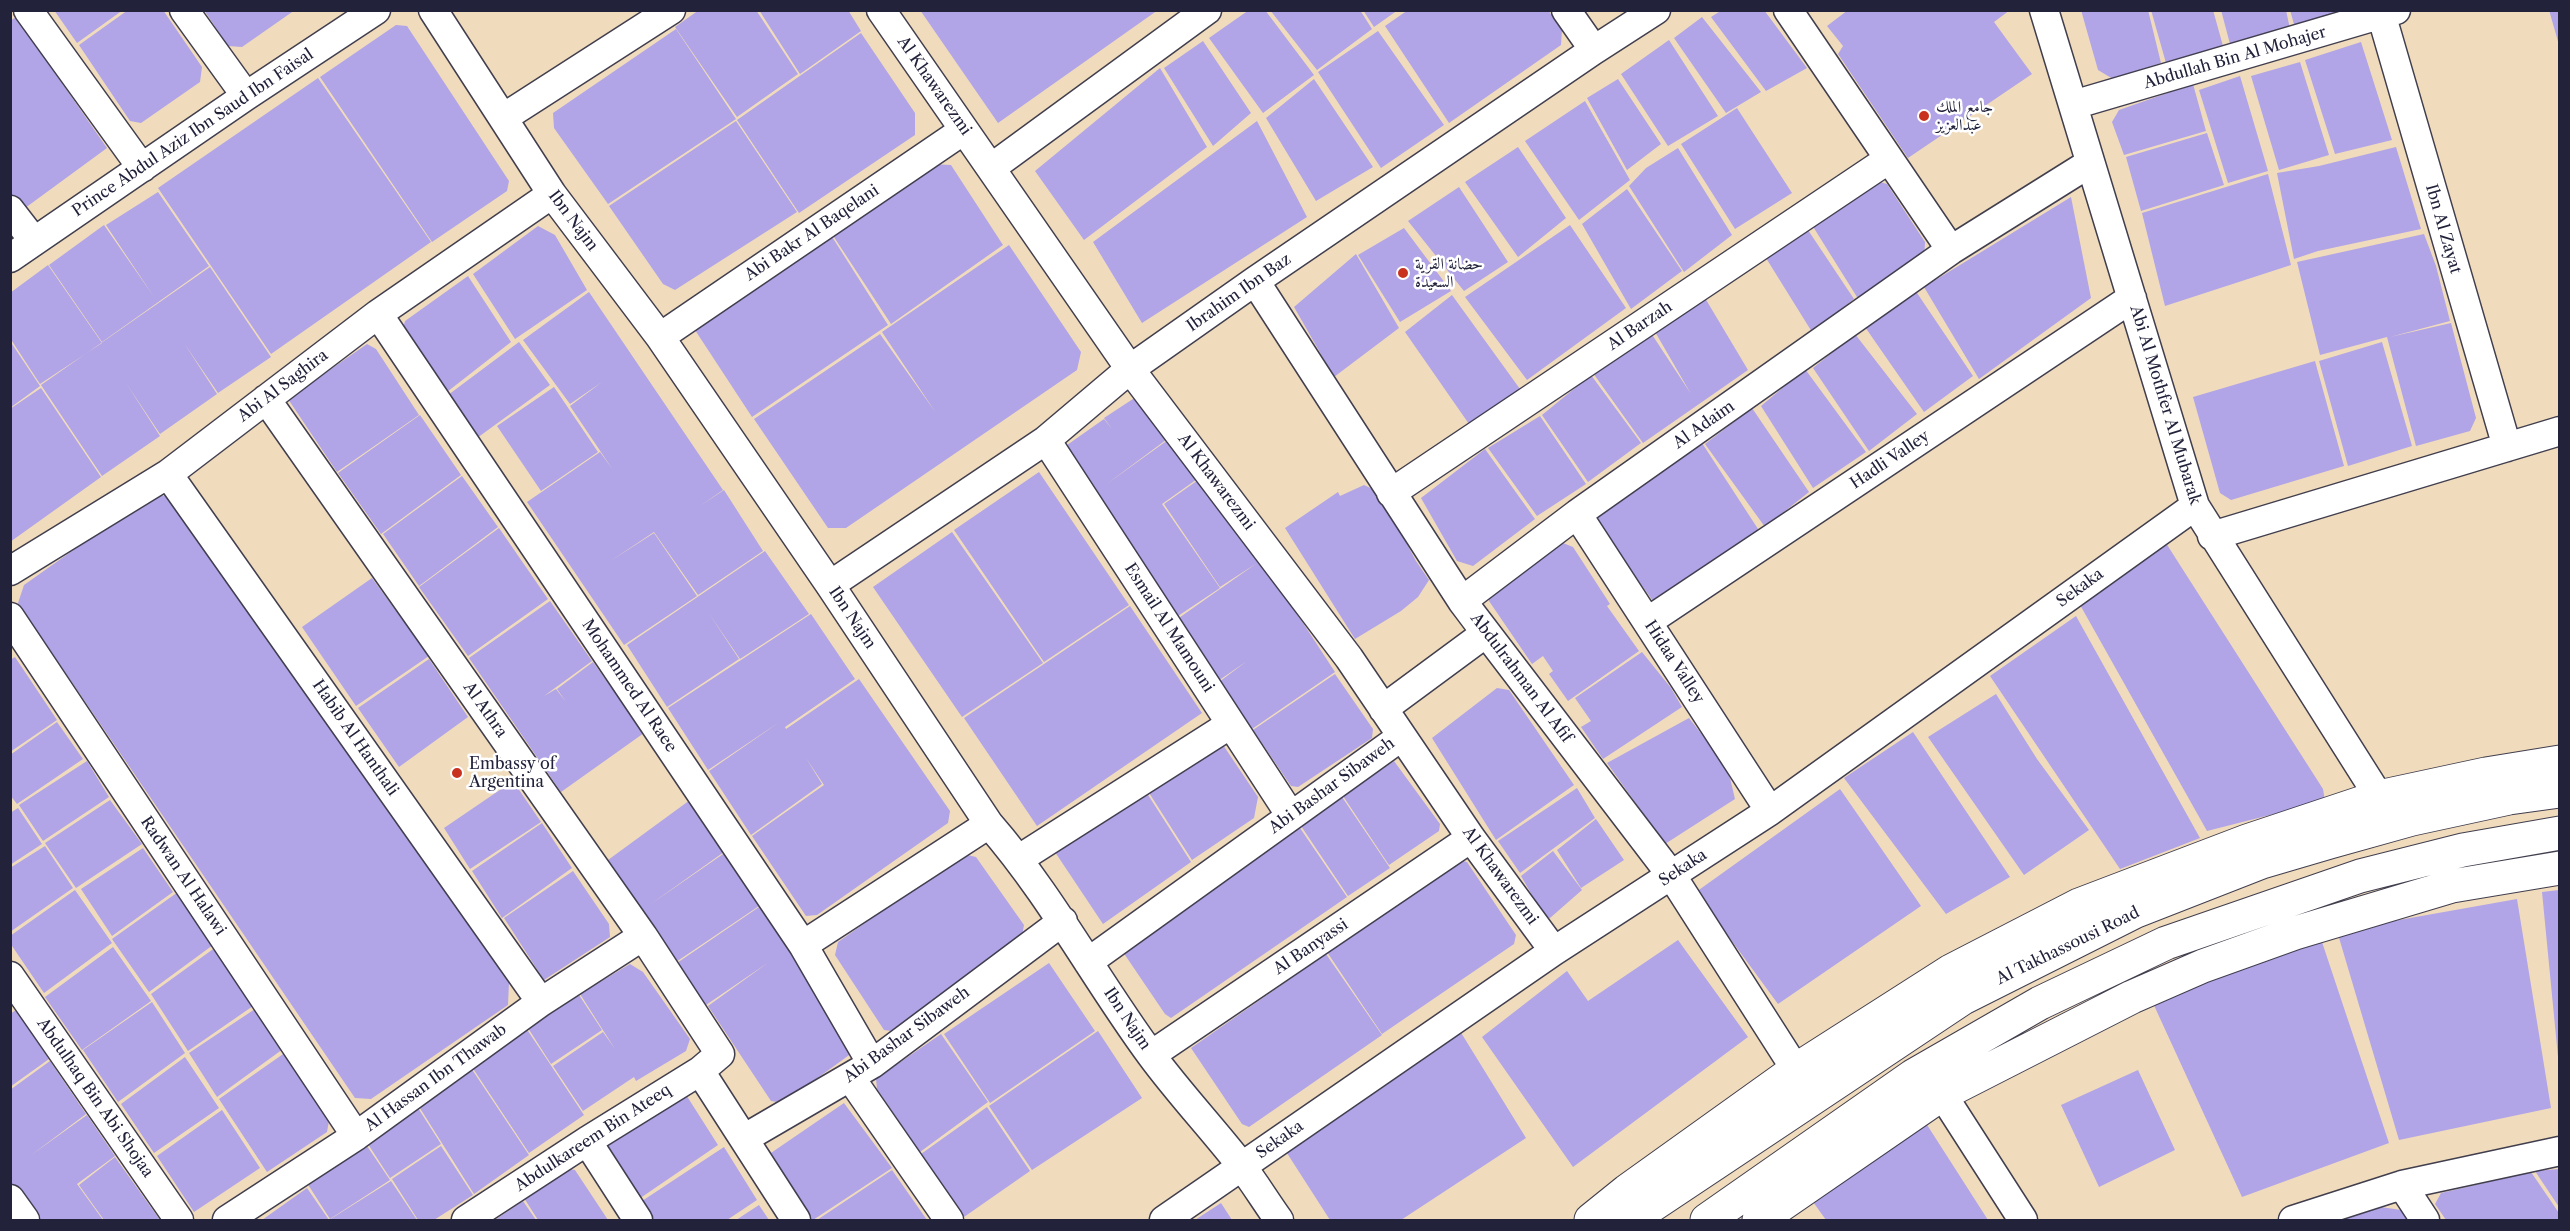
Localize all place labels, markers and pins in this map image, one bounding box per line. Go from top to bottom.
place label: جامع الملك عبدالعزيز [1936,97,1993,135]
marker: جامع الملك عبدالعزيز [1917,109,1931,123]
place label: حضانة القرية السعيدة [1415,254,1483,292]
marker: حضانة القرية السعيدة [1396,266,1410,280]
place label: Embassy of Argentina [469,754,556,792]
marker: Embassy of Argentina [450,766,464,780]

